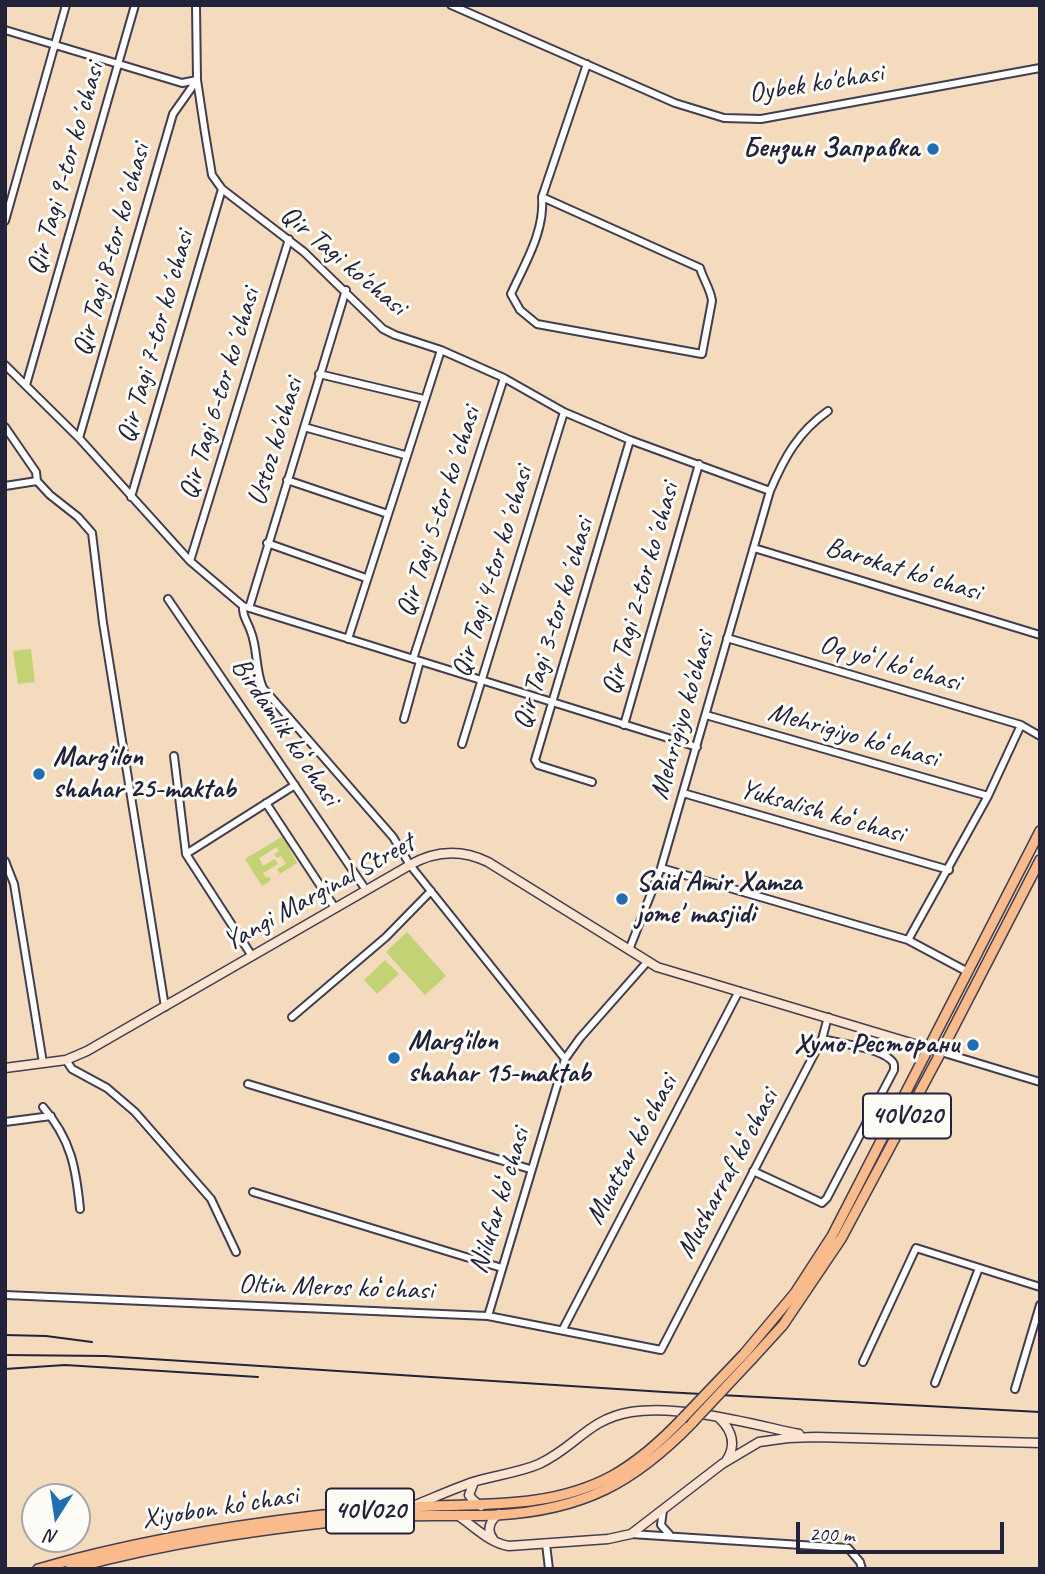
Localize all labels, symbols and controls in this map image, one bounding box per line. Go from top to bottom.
street label: Oybek ko'chasi [746,57,886,111]
street label: Qir Tagi 9-tor koʼchasi [20,59,112,279]
place label: Бензин Заправка [743,132,919,166]
street label: Qir Tagi 8-tor koʼchasi [66,140,158,360]
marker: Бензин Заправка [925,141,941,157]
street label: Qir Tagi ko'chasi [273,198,413,324]
street label: Qir Tagi 7-tor koʼchasi [110,227,202,447]
street label: Qir Tagi 6-tor koʼchasi [172,284,268,504]
street label: Ustoz ko'chasi [241,374,311,510]
street label: Qir Tagi 5-tor koʼchasi [389,403,489,621]
street label: Qir Tagi 4-tor koʼchasi [445,462,541,682]
street label: Qir Tagi 2-tor koʼchasi [595,479,687,699]
street label: Qir Tagi 3-tor koʼchasi [506,514,602,734]
street label: Barokat koʻchasi [821,530,985,610]
street label: Oq yoʻl koʻchasi [816,628,964,700]
street label: Mehrigiyo ko'chasi [643,629,723,803]
street label: Birdamlik koʻchasi [223,652,347,812]
street label: Mehrigiyo koʻchasi [764,696,942,776]
place label: Marg'ilon shahar 25-maktab [53,741,236,807]
marker: Marg'ilon shahar 25-maktab [31,766,47,782]
street label: Yuksalish koʻchasi [736,773,908,851]
street label: Yangi Marginal Street [218,827,420,959]
place label: Said Amir Xamza jome' masjidi [636,866,802,932]
marker: Said Amir Xamza jome' masjidi [614,891,630,907]
place label: Marg'ilon shahar 15-maktab [408,1025,591,1091]
place label: Хумо Ресторани [794,1028,959,1062]
marker: Хумо Ресторани [965,1037,981,1053]
marker: Marg'ilon shahar 15-maktab [386,1050,402,1066]
street label: Muattar koʻchasi [579,1069,685,1231]
street label: Musharraf koʻchasi [669,1084,787,1264]
road number: 40V020 [863,1093,951,1138]
street label: Nilufar koʻchasi [462,1124,538,1278]
street label: Oltin Meros koʻchasi [238,1268,434,1308]
street label: Xiyobon koʻchasi [140,1479,300,1537]
north arrow [21,1483,91,1553]
road number: 40V020 [326,1488,414,1534]
scale bar [800,1508,1008,1552]
text: 200 m [809,1521,854,1547]
text: N [44,1524,60,1550]

